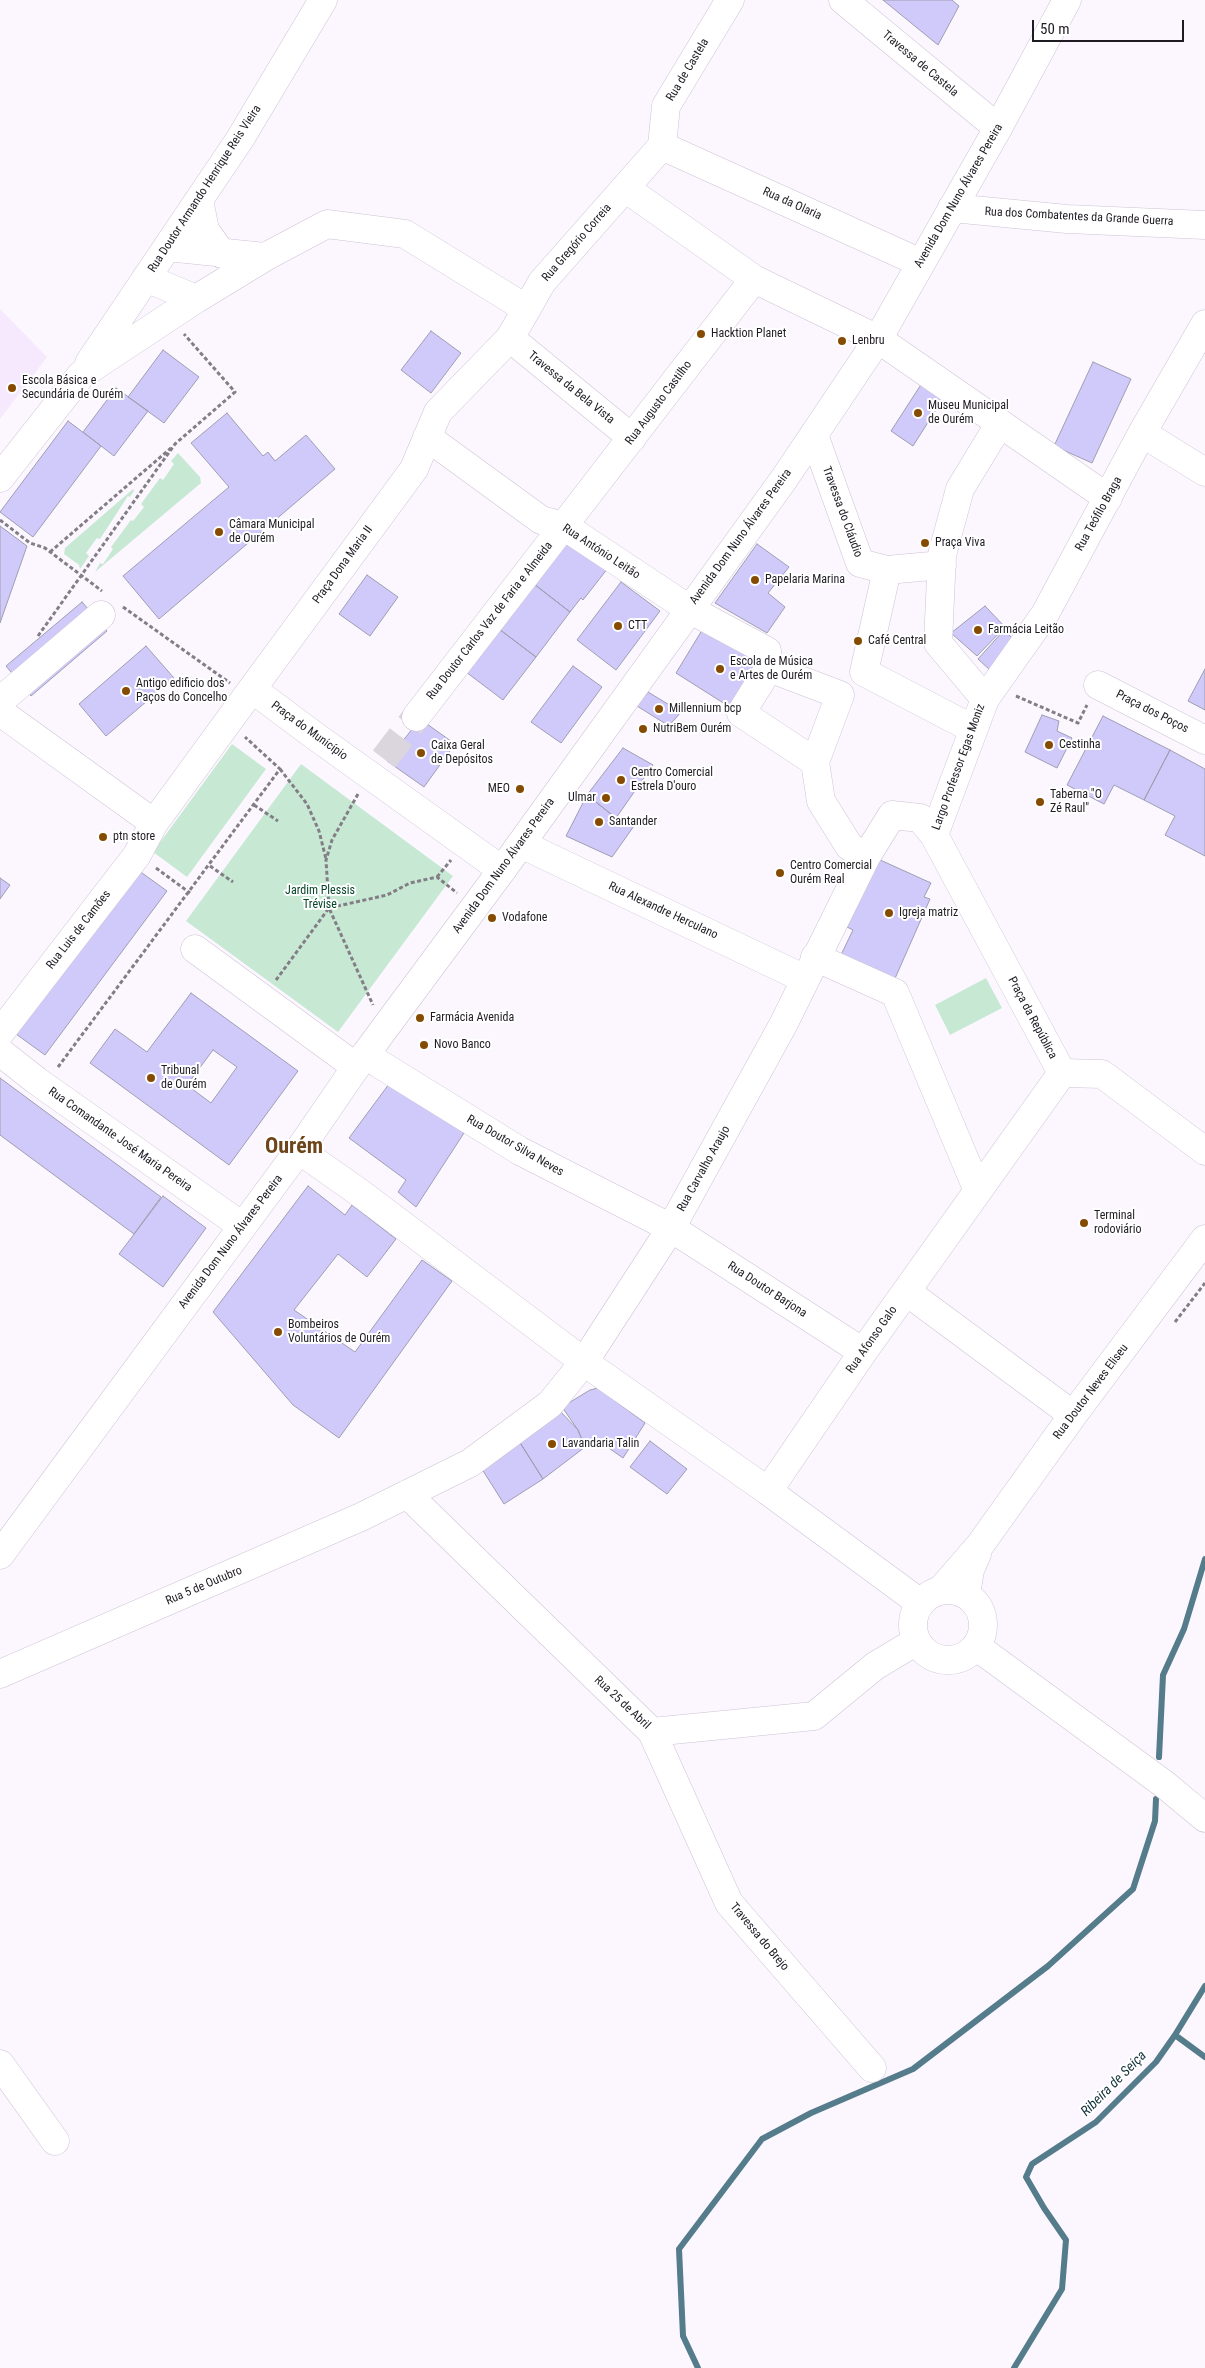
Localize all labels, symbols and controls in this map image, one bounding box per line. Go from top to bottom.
scale bar [1035,10,1188,42]
text: 50 m [1040,20,1070,38]
street label: Travessa de Castela [879,28,961,100]
street label: Rua de Castela [664,36,712,104]
street label: Rua Doutor Armando Henrique Reis Vieira [145,103,265,275]
street label: Avenida Dom Nuno Álvares Pereira [912,121,1006,271]
street label: Rua da Olaria [760,185,824,223]
street label: Rua Gregório Correia [539,201,615,285]
street label: Rua dos Combatentes da Grande Guerra [984,205,1174,229]
place label: Hacktion Planet [711,327,786,341]
marker: Hacktion Planet [695,328,707,340]
place label: Lenbru [852,334,885,348]
marker: Lenbru [836,335,848,347]
street label: Travessa da Bela Vista [525,349,617,427]
street label: Rua Augusto Castilho [623,358,695,448]
place label: Escola Básica e Secundária de Ourém [22,374,123,402]
marker: Escola Básica e Secundária de Ourém [6,382,18,394]
place label: Museu Municipal de Ourém [928,399,1009,427]
marker: Museu Municipal de Ourém [912,407,924,419]
street label: Travessa do Cláudio [819,465,865,559]
street label: Avenida Dom Nuno Álvares Pereira [687,466,795,608]
street label: Rua Teófilo Braga [1073,474,1125,554]
place label: Câmara Municipal de Ourém [229,518,314,546]
street label: Rua António Leitão [560,522,642,582]
street label: Praça Dona Maria II [310,523,376,607]
marker: Câmara Municipal de Ourém [213,526,225,538]
place label: Praça Viva [935,536,985,550]
marker: Praça Viva [919,537,931,549]
street label: Rua Doutor Carlos Vaz de Faria e Almeida [424,539,556,703]
place label: Papelaria Marina [765,573,845,587]
marker: Papelaria Marina [749,574,761,586]
place label: CTT [628,619,647,633]
marker: CTT [612,620,624,632]
place label: Farmácia Leitão [988,623,1064,637]
marker: Farmácia Leitão [972,624,984,636]
place label: Café Central [868,634,926,648]
marker: Café Central [852,635,864,647]
place label: Escola de Música e Artes de Ourém [730,655,813,683]
marker: Escola de Música e Artes de Ourém [714,663,726,675]
place label: Antigo edificio dos Paços do Concelho [136,677,227,705]
marker: Antigo edificio dos Paços do Concelho [120,685,132,697]
street label: Praça dos Poços [1113,687,1191,737]
street label: Praça do Município [268,698,350,764]
place label: Millennium bcp [669,702,741,716]
street label: Largo Professor Egas Moniz [929,702,989,832]
marker: Millennium bcp [653,703,665,715]
place label: NutriBem Ourém [653,722,731,736]
marker: NutriBem Ourém [637,723,649,735]
place label: Cestinha [1059,738,1101,752]
place label: Caixa Geral de Depósitos [431,739,493,767]
marker: Cestinha [1043,739,1055,751]
marker: Caixa Geral de Depósitos [415,747,427,759]
place label: Centro Comercial Estrela D'ouro [631,766,713,794]
marker: Centro Comercial Estrela D'ouro [615,774,627,786]
place label: MEO [488,782,510,796]
marker: MEO [514,783,526,795]
place label: Taberna "O Zé Raul" [1050,788,1102,816]
place label: Ulmar [568,791,596,805]
marker: Ulmar [600,792,612,804]
street label: Avenida Dom Nuno Álvares Pereira [450,795,558,937]
marker: Taberna "O Zé Raul" [1034,796,1046,808]
place label: Santander [609,815,657,829]
marker: Santander [593,816,605,828]
place label: ptn store [113,830,155,844]
marker: ptn store [97,831,109,843]
place label: Centro Comercial Ourém Real [790,859,872,887]
marker: Centro Comercial Ourém Real [774,867,786,879]
street label: Rua Alexandre Herculano [606,879,720,943]
park label: Jardim Plessis Trévise [285,884,355,912]
street label: Rua Luis de Camões [44,888,114,972]
place label: Igreja matriz [899,906,958,920]
marker: Igreja matriz [883,907,895,919]
place label: Vodafone [502,911,547,925]
marker: Vodafone [486,912,498,924]
street label: Praça da República [1004,975,1060,1061]
place label: Farmácia Avenida [430,1011,514,1025]
marker: Farmácia Avenida [414,1012,426,1024]
place label: Novo Banco [434,1038,491,1052]
marker: Novo Banco [418,1039,430,1051]
place label: Tribunal de Ourém [161,1064,207,1092]
marker: Tribunal de Ourém [145,1072,157,1084]
street label: Rua Comandante José Maria Pereira [45,1085,195,1195]
street label: Rua Doutor Silva Neves [464,1112,566,1180]
street label: Rua Carvalho Araujo [675,1124,733,1214]
district label: Ourém [265,1134,323,1160]
street label: Avenida Dom Nuno Álvares Pereira [176,1172,286,1312]
place label: Terminal rodoviário [1094,1209,1142,1237]
marker: Terminal rodoviário [1078,1217,1090,1229]
street label: Rua Doutor Barjona [725,1259,809,1321]
street label: Rua Afonso Galo [843,1303,901,1377]
place label: Bombeiros Voluntários de Ourém [288,1318,390,1346]
marker: Bombeiros Voluntários de Ourém [272,1326,284,1338]
street label: Rua Doutor Neves Eliseu [1051,1342,1131,1442]
place label: Lavandaria Talin [562,1437,639,1451]
marker: Lavandaria Talin [546,1438,558,1450]
street label: Rua 5 de Outubro [164,1563,244,1609]
street label: Rua 25 de Abril [591,1673,653,1733]
street label: Travessa do Brejo [726,1900,792,1974]
water label: Ribeira de Seiça [1078,2048,1150,2120]

